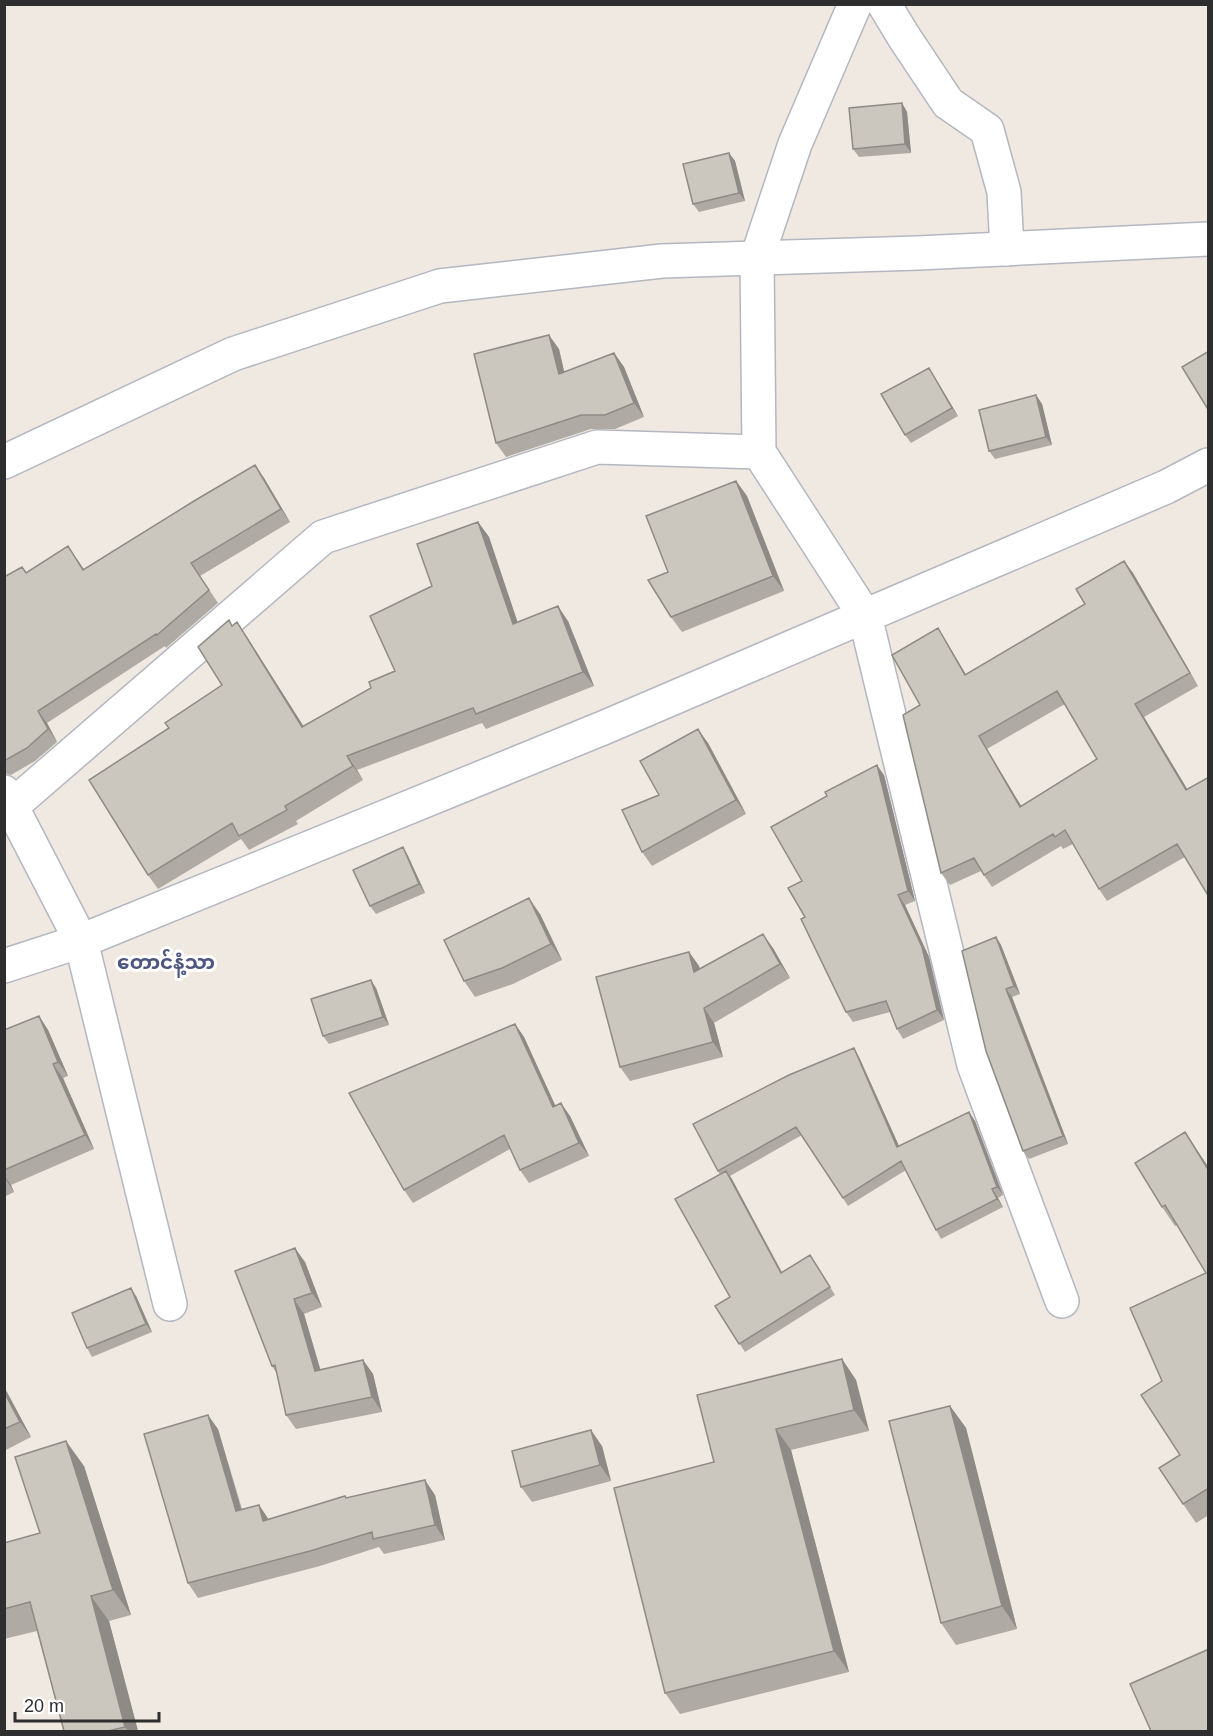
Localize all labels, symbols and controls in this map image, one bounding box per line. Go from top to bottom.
district label: တောင်နံ့သာ [117,949,215,978]
scale bar [15,1685,159,1723]
text: 20 m [24,1696,64,1716]

